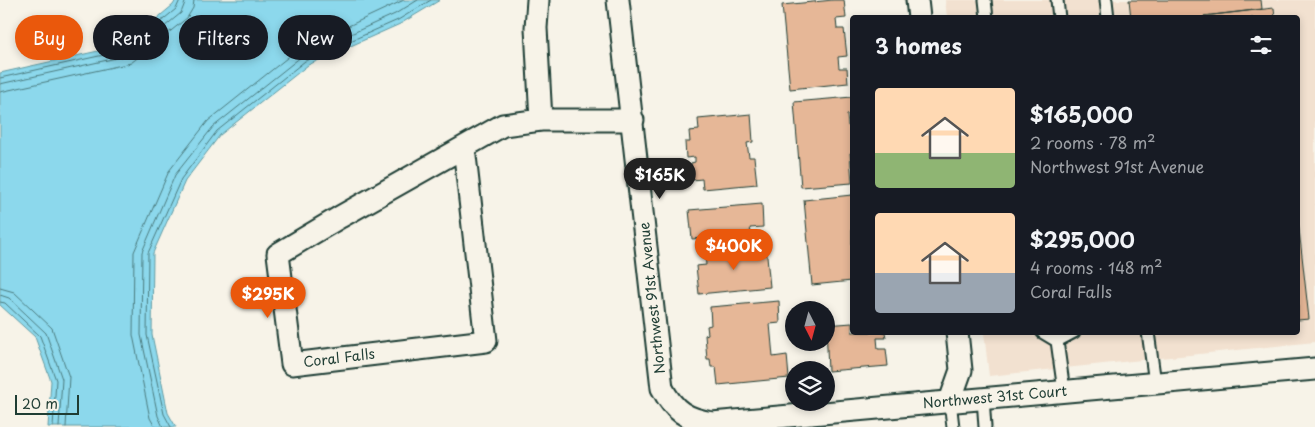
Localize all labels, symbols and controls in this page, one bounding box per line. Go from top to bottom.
chip: Buy [15,15,83,60]
chip: Rent [93,15,169,60]
chip: Filters [179,15,268,60]
chip: New [278,15,352,60]
text: 3 homes [875,29,962,61]
icon: filters [1247,31,1275,59]
text: $165,000 [1030,98,1133,130]
icon: home [915,108,975,168]
text: 2 rooms · 78 m² [1030,130,1156,154]
text: Northwest 91st Avenue [1030,154,1204,178]
pin: $165K [625,158,695,200]
text: $165K [635,162,685,186]
street label: Northwest 91st Avenue [633,221,670,375]
text: $295,000 [1030,223,1135,255]
pin: $400K [699,228,769,271]
text: $400K [706,233,762,257]
icon: home [915,233,975,293]
text: 4 rooms · 148 m² [1030,255,1163,279]
pin: $295K [233,276,303,319]
text: Coral Falls [1030,279,1112,303]
text: $295K [242,281,294,305]
north arrow [785,301,835,351]
map controls [785,301,835,411]
street label: Coral Falls [302,343,376,372]
button: layers [785,361,835,411]
street label: Northwest 31st Court [922,380,1068,413]
scale bar [15,392,79,415]
text: 20 m [22,393,58,414]

